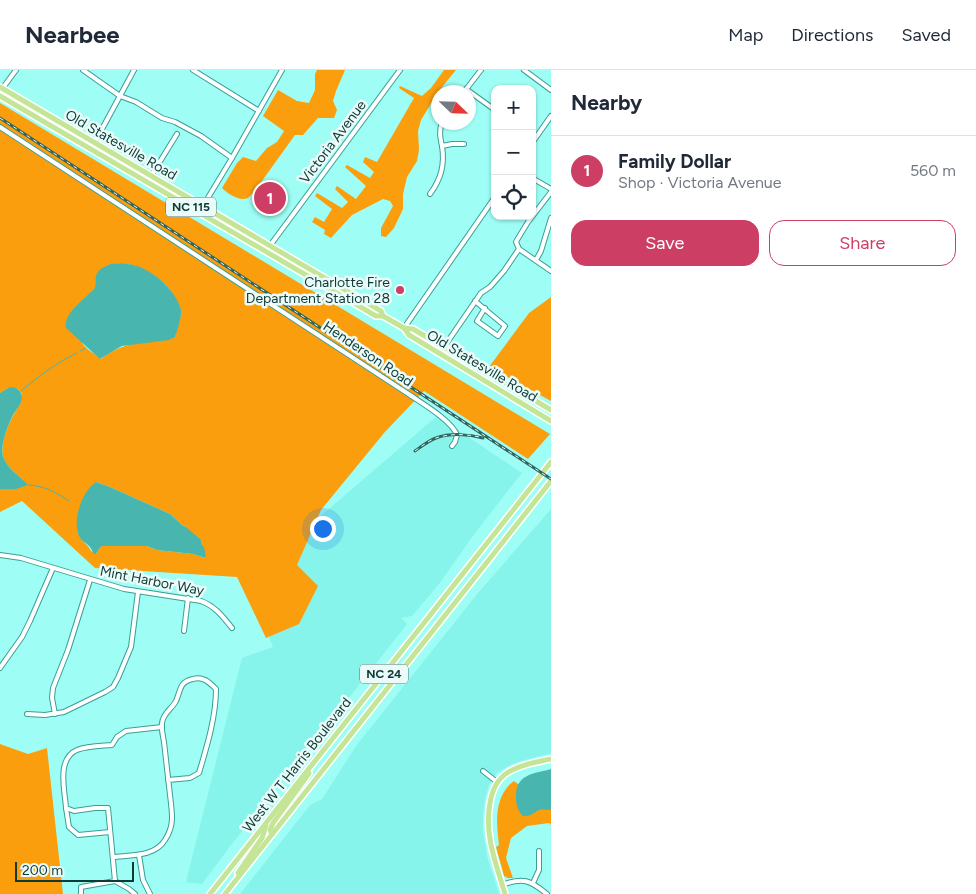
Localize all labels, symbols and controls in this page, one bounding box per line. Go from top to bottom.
text: Nearbee [25,20,120,49]
text: Map [728,24,763,46]
text: Directions [791,24,873,46]
text: Saved [901,24,951,46]
north arrow [431,85,476,130]
map controls [491,85,536,220]
button: + [491,85,536,130]
text: Nearby [571,90,642,115]
street label: Victoria Avenue [296,97,370,187]
street label: Old Statesville Road [62,106,180,184]
button: − [491,130,536,175]
text: Family Dollar [618,150,731,173]
text: 1 [584,161,590,180]
text: 560 m [910,161,956,180]
text: Shop · Victoria Avenue [618,173,782,192]
button: locate [491,175,536,220]
pin: 1 [254,179,286,217]
road number: NC 115 [166,198,216,216]
button: Save [571,220,759,266]
button: Share [769,220,956,266]
place label: Charlotte Fire Department Station 28 [246,274,390,307]
marker: Charlotte Fire Department Station 28 [394,284,406,296]
street label: Henderson Road [320,318,416,390]
street label: Old Statesville Road [424,326,540,406]
your location [310,516,336,542]
street label: Mint Harbor Way [98,563,206,600]
road number: NC 24 [360,664,408,684]
street label: West W T Harris Boulevard [239,694,355,836]
scale bar [15,859,134,882]
text: 200 m [22,862,63,879]

